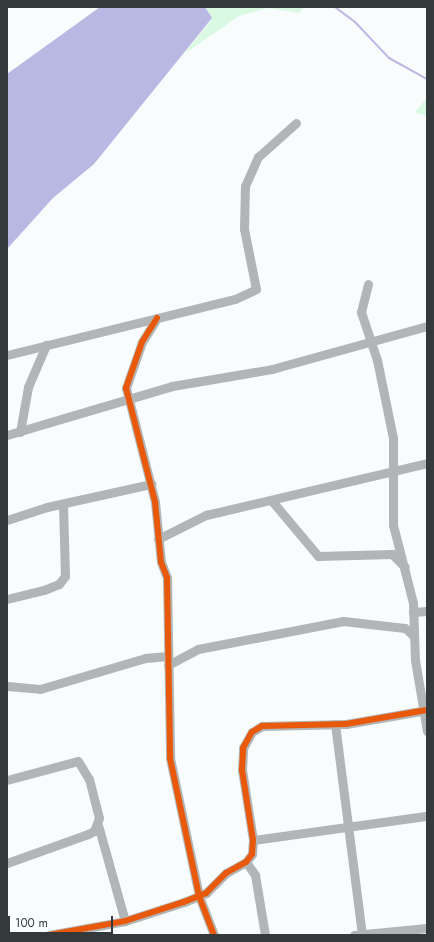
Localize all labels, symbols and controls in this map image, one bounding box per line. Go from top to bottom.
scale bar [10,908,115,934]
text: 100 m [15,914,48,932]

